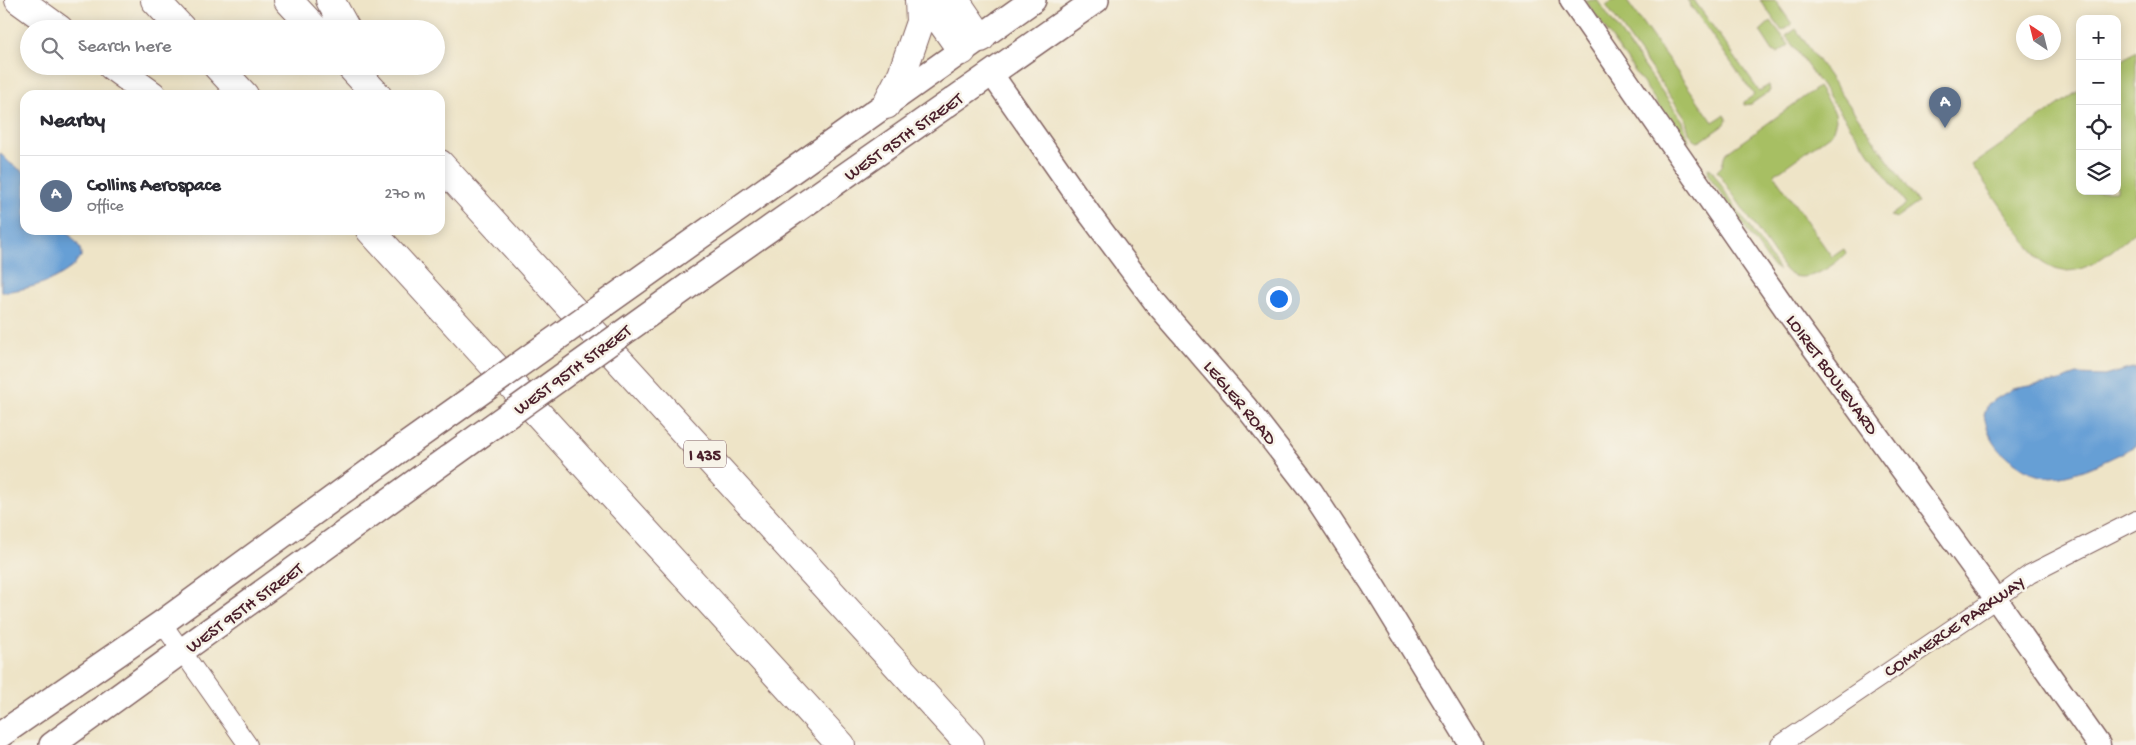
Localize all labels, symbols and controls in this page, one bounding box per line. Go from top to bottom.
north arrow [2016,15,2061,60]
map controls [2076,15,2121,195]
button: + [2076,15,2121,60]
search box [20,20,445,75]
icon: search [38,34,66,62]
text: Search here [78,36,172,59]
button: − [2076,60,2121,105]
pin: A [1929,87,1961,128]
street label: WEST 95TH STREET [841,89,969,187]
button: locate [2076,105,2121,150]
text: Nearby [40,110,105,135]
button: layers [2076,150,2121,195]
text: Collins Aerospace [87,175,221,198]
text: A [51,186,61,205]
text: 270 m [385,186,425,205]
text: Office [87,198,124,217]
your location [1266,286,1292,312]
street label: LOIRET BOULEVARD [1780,311,1882,440]
street label: WEST 95TH STREET [511,321,637,421]
street label: LEGLER ROAD [1198,357,1280,450]
road number: I 435 [684,440,726,468]
street label: WEST 95TH STREET [183,559,309,659]
street label: COMMERCE PARKWAY [1881,573,2030,683]

